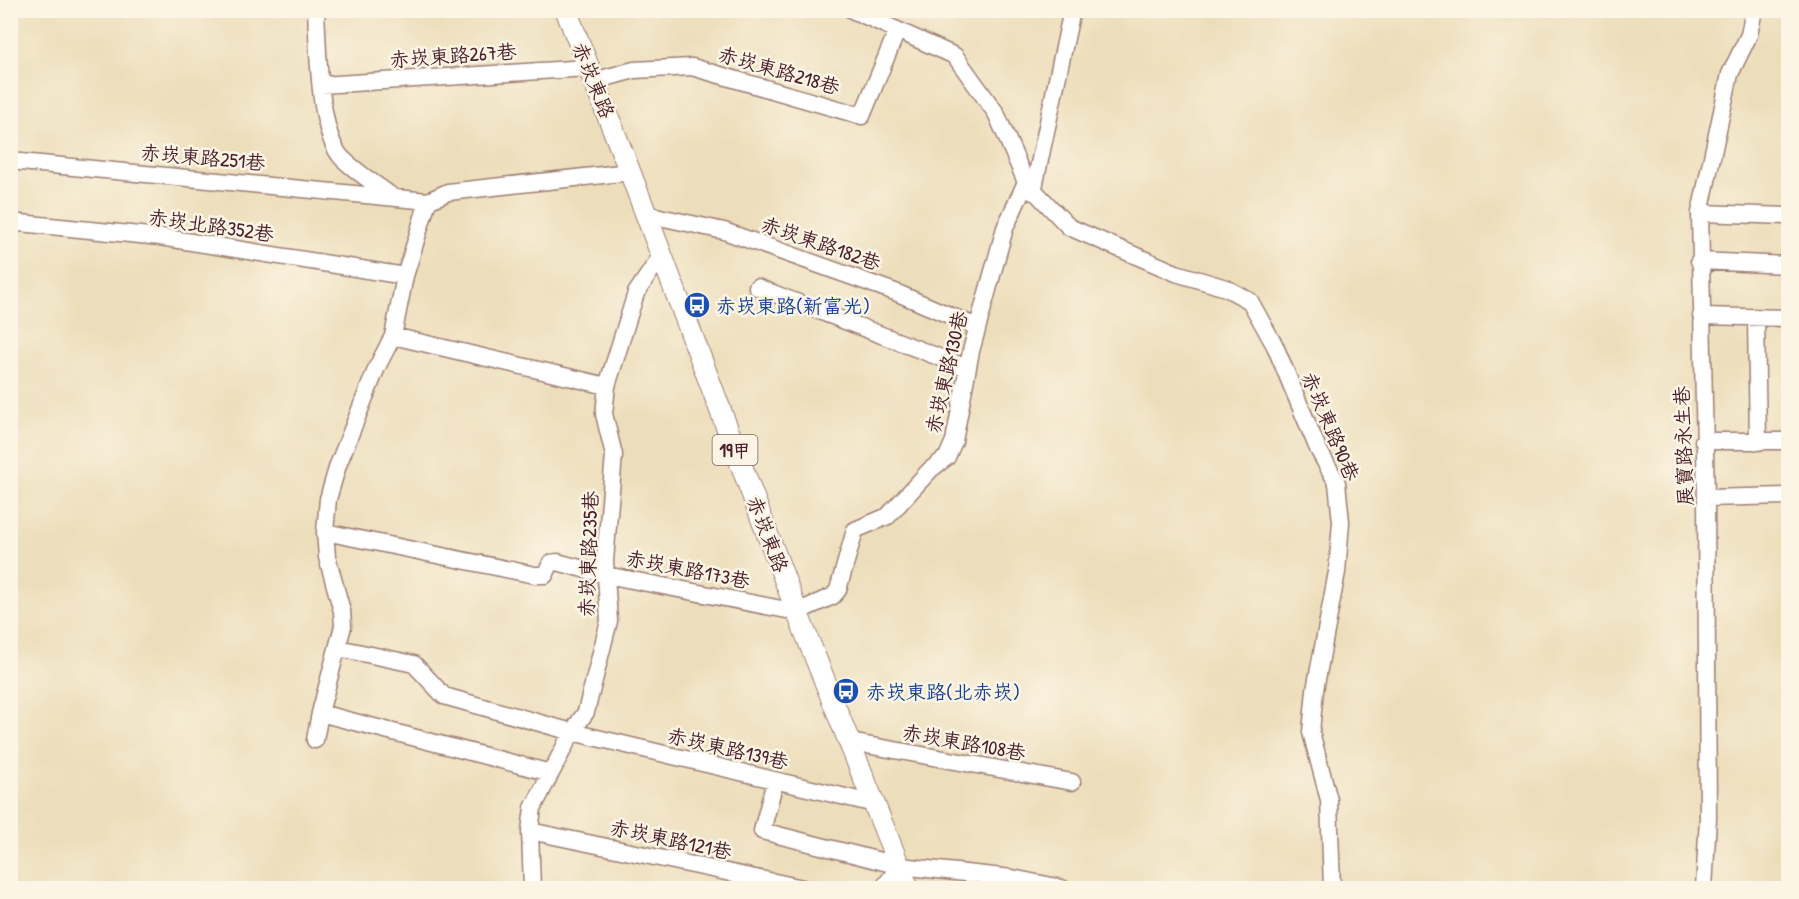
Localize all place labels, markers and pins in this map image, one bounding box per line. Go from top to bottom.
bus stop icon: 赤崁東路(新富光) [682,290,712,320]
place label: 赤崁東路(新富光) [716,292,870,319]
bus stop icon: 赤崁東路(北赤崁) [831,676,861,706]
place label: 赤崁東路(北赤崁) [866,678,1020,705]

